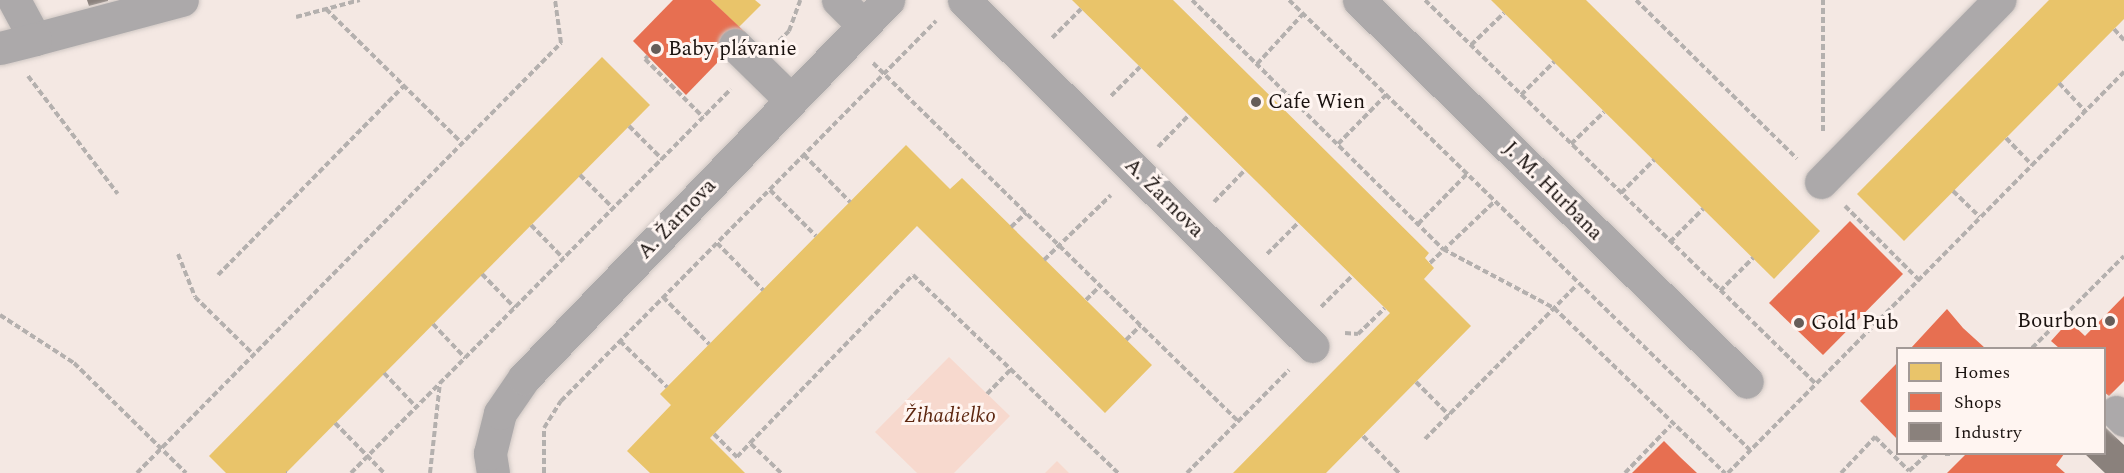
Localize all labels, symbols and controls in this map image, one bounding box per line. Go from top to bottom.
place label: Baby plávanie [668,36,797,62]
marker: Baby plávanie [649,42,663,56]
place label: Cafe Wien [1268,89,1365,115]
marker: Cafe Wien [1249,95,1263,109]
street label: J. M. Hurbana [1498,136,1608,246]
street label: A. Žarnova [1119,153,1209,243]
street label: A. Žarnova [632,173,722,265]
place label: Bourbon [2017,308,2098,334]
place label: Gold Pub [1811,310,1899,336]
marker: Bourbon [2103,314,2117,328]
marker: Gold Pub [1792,316,1806,330]
legend [1896,347,2106,455]
text: Homes [1954,359,2010,386]
text: Shops [1954,389,2002,416]
park label: Žihadielko [904,403,996,429]
text: Industry [1954,419,2022,446]

